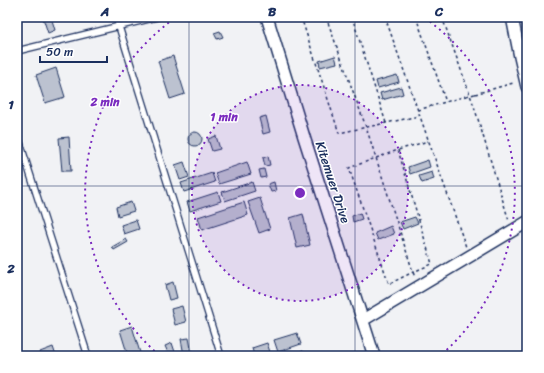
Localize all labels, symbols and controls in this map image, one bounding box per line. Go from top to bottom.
text: A [100,0,109,23]
text: B [268,0,277,23]
text: C [434,0,444,23]
scale bar [40,38,107,64]
text: 50 m [46,41,73,63]
text: 2 min [89,91,120,113]
text: 1 [8,93,14,116]
text: 1 min [210,106,238,128]
street label: Kitemuer Drive [309,138,357,226]
centre of rings [293,186,307,200]
text: 2 [6,257,15,280]

